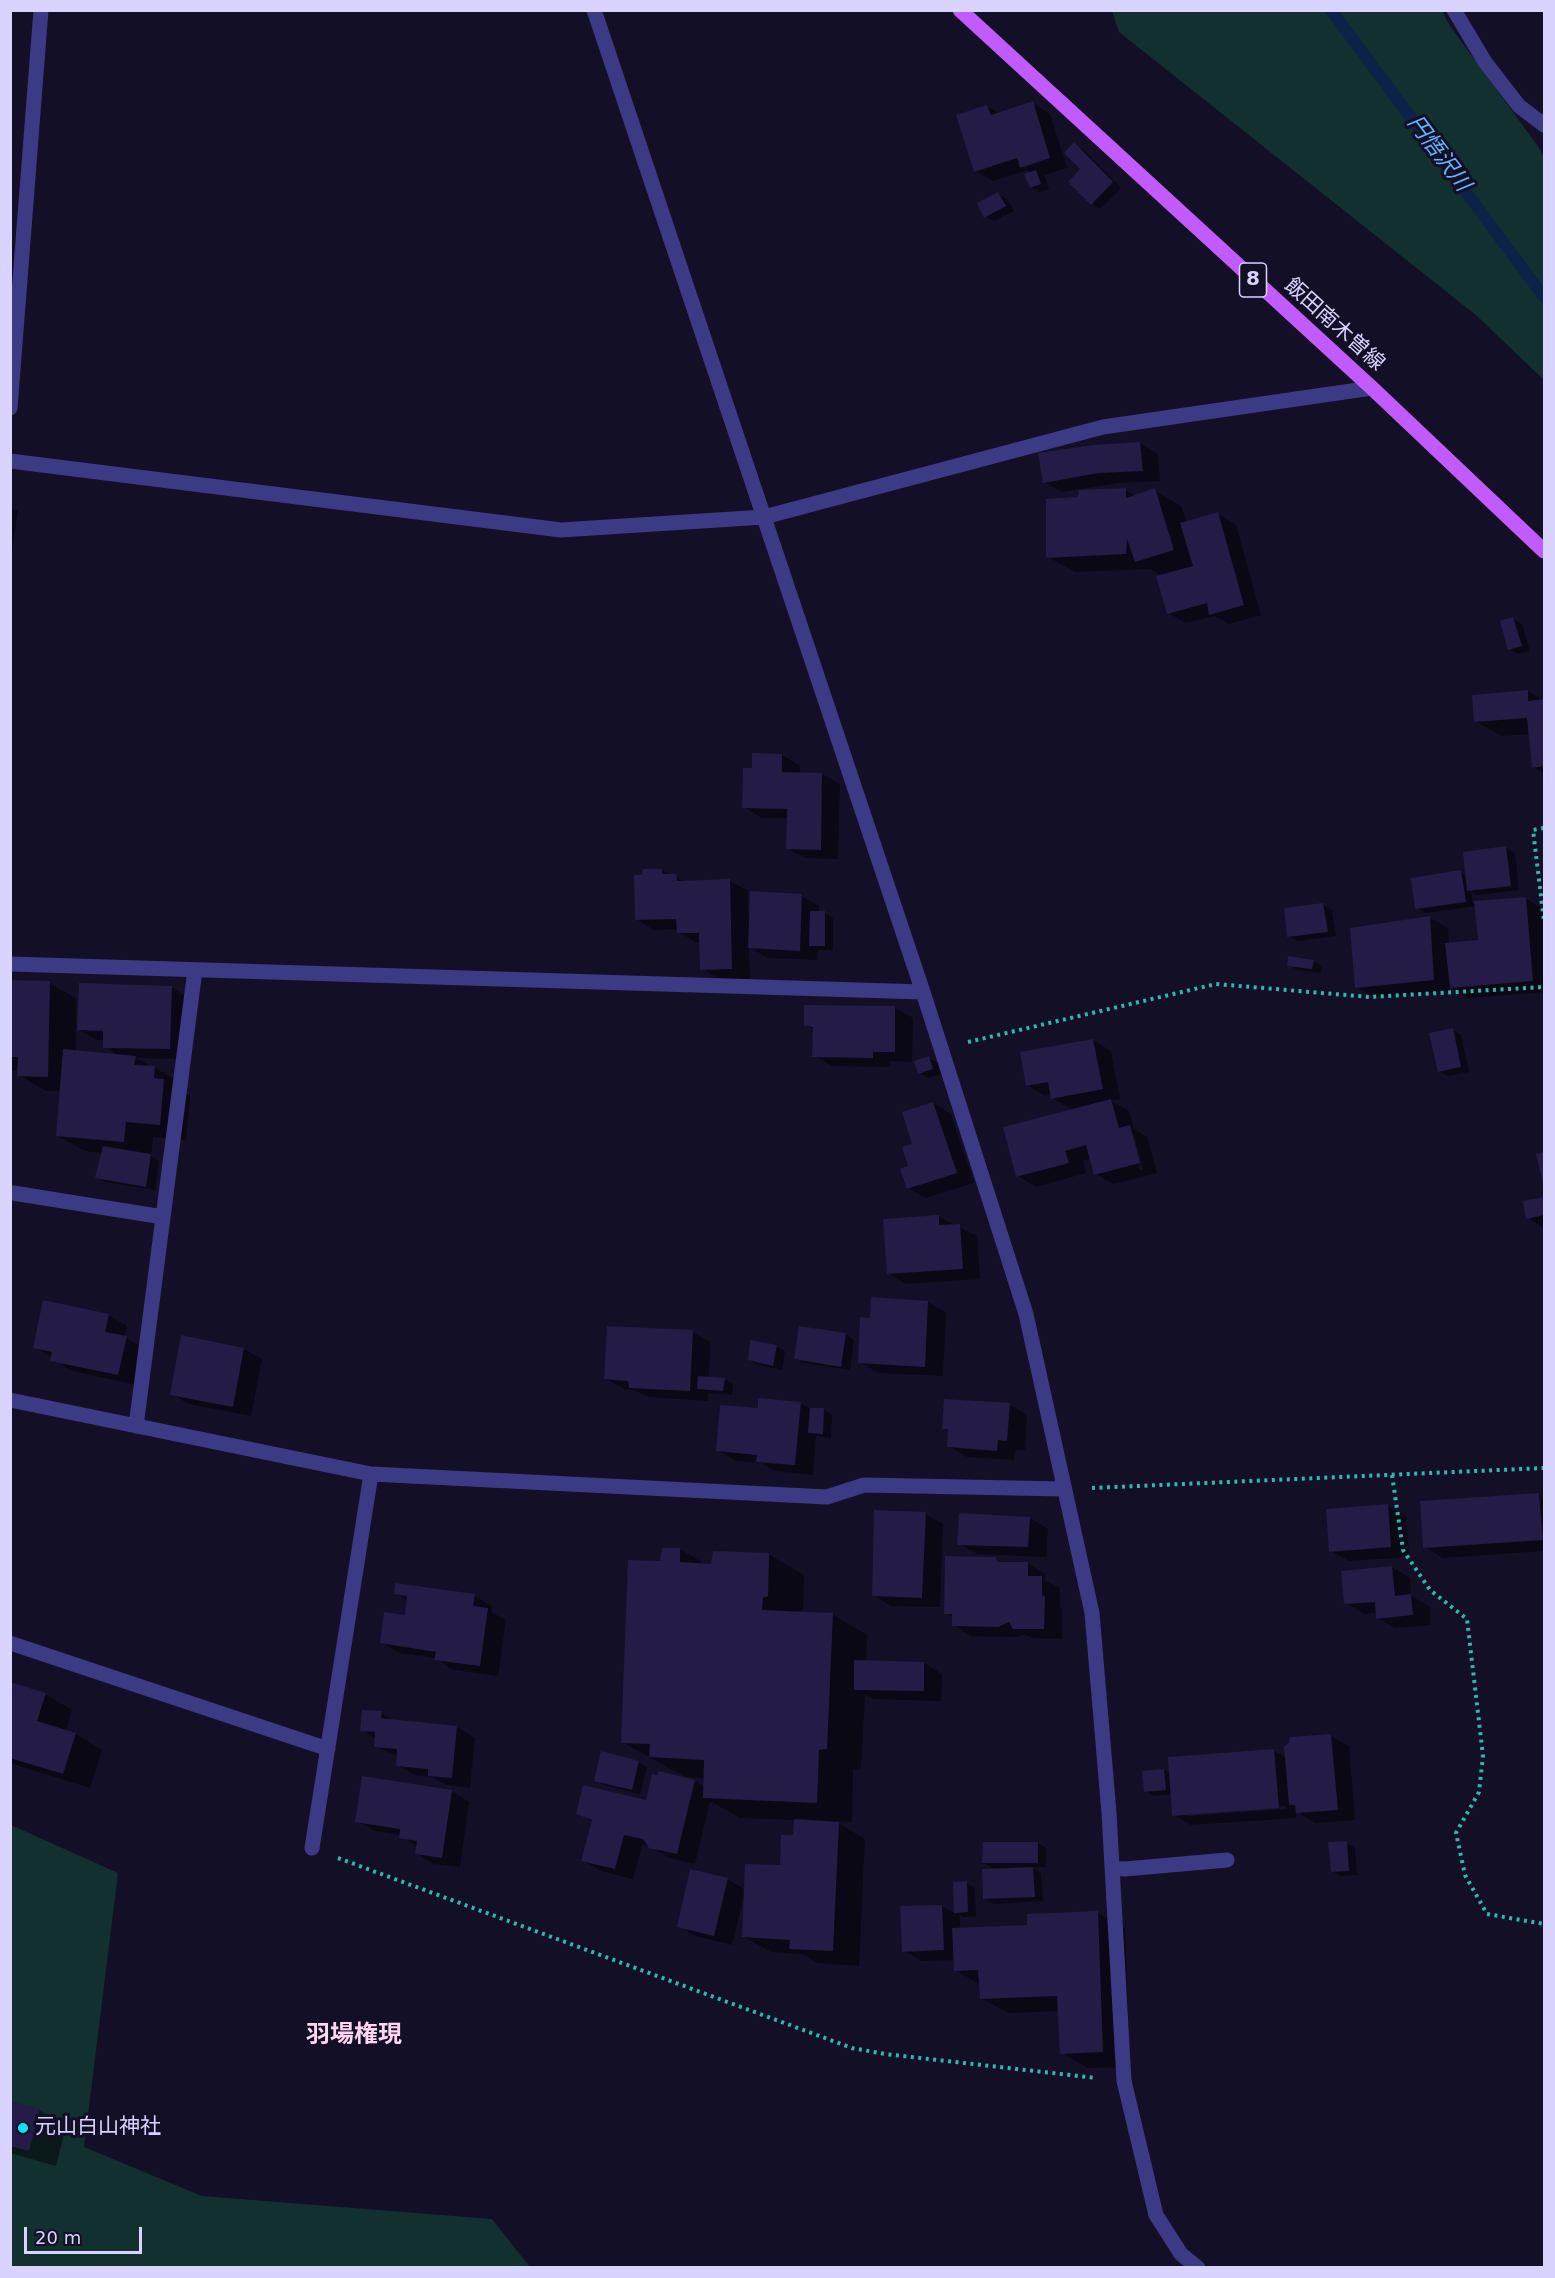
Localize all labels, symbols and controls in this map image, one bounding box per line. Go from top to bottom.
water label: 円悟沢川 [1401,111,1475,197]
road number: 8 [1240,263,1266,297]
street label: 飯田南木曽線 [1279,273,1389,377]
district label: 羽場権現 [306,2022,402,2050]
place label: 元山白山神社 [35,2115,161,2141]
marker: 元山白山神社 [16,2121,30,2135]
scale bar [27,2215,146,2253]
text: 20 m [35,2227,81,2248]

